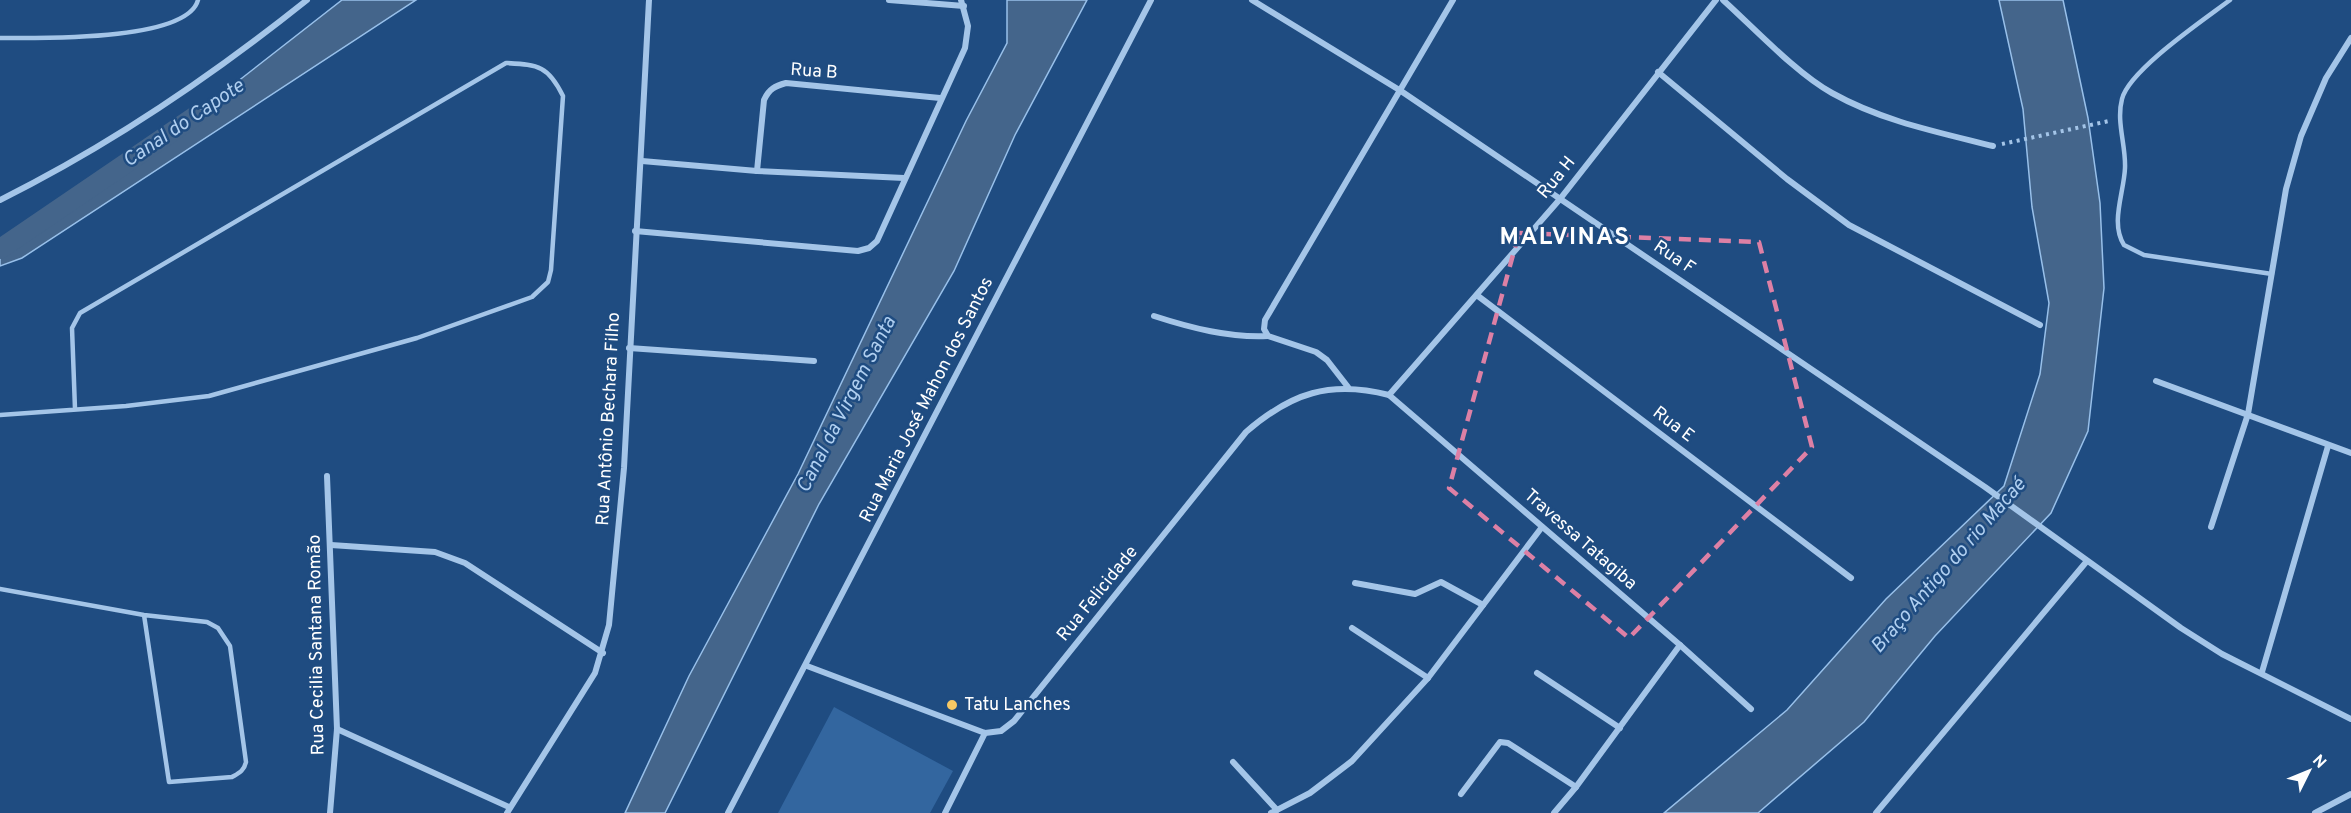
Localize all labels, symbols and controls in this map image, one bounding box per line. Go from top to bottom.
street label: Rua B [790,59,838,85]
water label: Canal do Capote [118,73,250,174]
street label: Rua H [1533,152,1581,204]
district label: MALVINAS [1500,223,1630,253]
street label: Rua F [1649,236,1699,280]
street label: Rua Maria José Mahon dos Santos [855,273,999,527]
street label: Rua Antônio Bechara Filho [592,312,626,526]
water label: Canal da Virgem Santa [791,312,903,498]
street label: Rua E [1648,402,1698,448]
water label: Braço Antigo do rio Macaé [1866,472,2033,659]
street label: Travessa Tatagiba [1519,484,1641,596]
street label: Rua Cecilia Santana Romão [304,534,330,756]
street label: Rua Felicidade [1052,541,1144,647]
place label: Tatu Lanches [964,694,1071,717]
marker: Tatu Lanches [945,698,959,712]
north arrow [2279,741,2339,801]
text: N [2307,751,2330,773]

